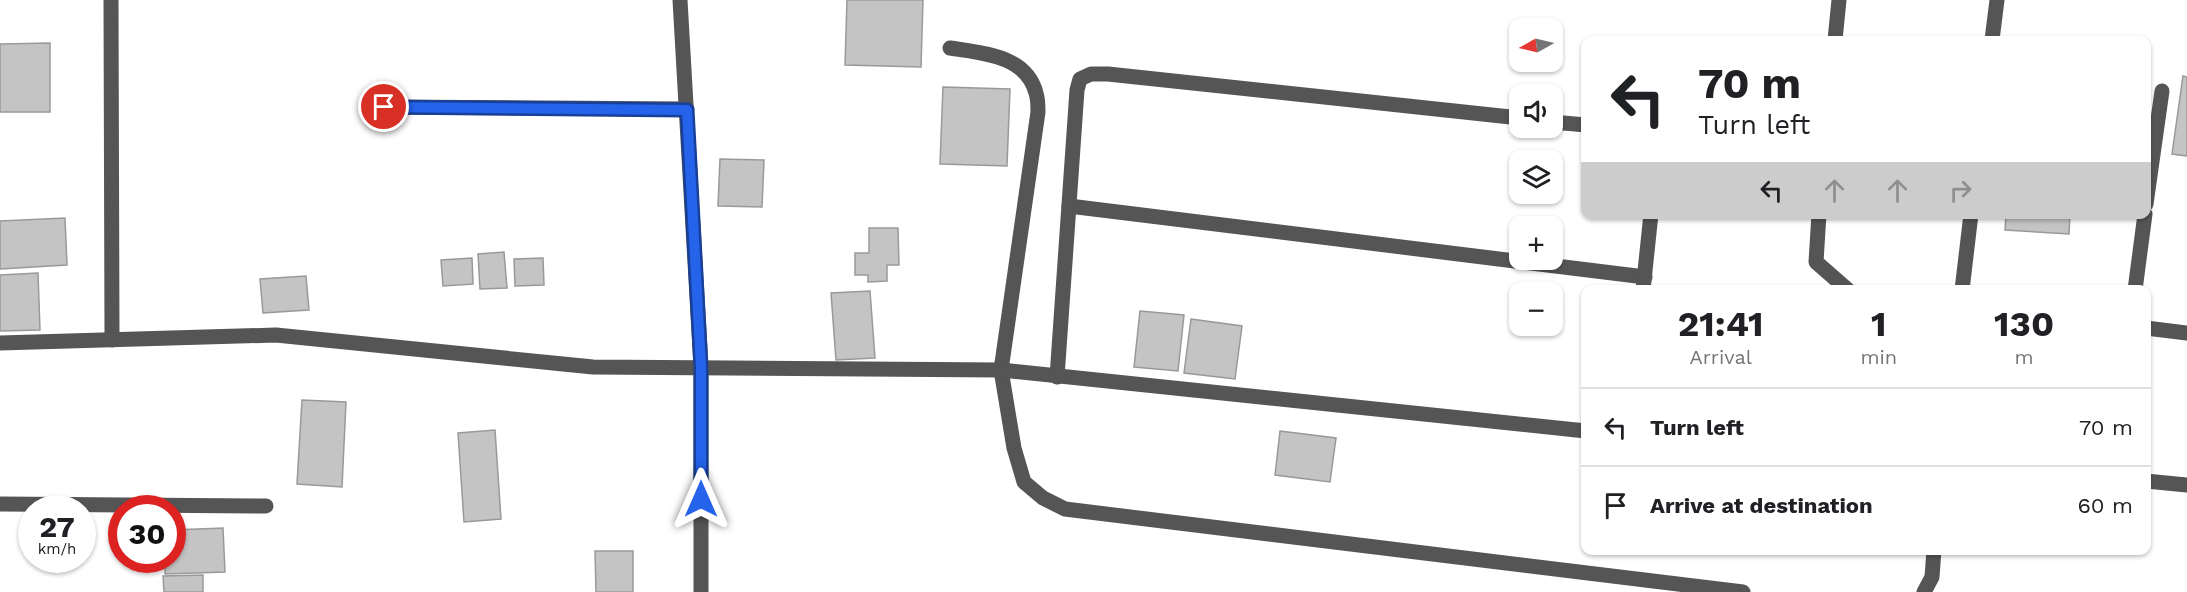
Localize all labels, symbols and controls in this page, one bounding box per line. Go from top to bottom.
north arrow [1509,18,1563,72]
map controls [1509,18,1563,336]
text: 70 m [1698,59,1801,108]
icon: left [1599,60,1677,138]
pin [358,81,409,132]
button: sound [1509,84,1563,138]
icon: arrive [367,90,400,123]
text: Turn left [1698,109,1810,141]
button: layers [1509,150,1563,204]
icon: left [1755,174,1788,207]
icon: ahead [1818,174,1851,207]
icon: ahead [1881,174,1914,207]
icon: right [1944,174,1977,207]
button: + [1509,216,1563,270]
button: − [1509,282,1563,336]
text: 21:41 [1678,303,1764,345]
text: 1 [1871,303,1887,345]
text: 130 [1994,303,2054,345]
text: Arrival [1690,345,1752,369]
text: min [1860,345,1897,369]
text: m [2015,345,2034,369]
icon: left [1599,411,1632,444]
text: Turn left [1650,415,1744,440]
text: 70 m [2079,415,2133,440]
position arrow [669,467,733,531]
icon: arrive [1599,489,1632,522]
text: Arrive at destination [1650,493,1873,518]
text: 60 m [2077,493,2133,518]
speed limit sign: 30 [108,495,186,573]
text: 27 [39,509,75,544]
text: km/h [38,540,76,558]

